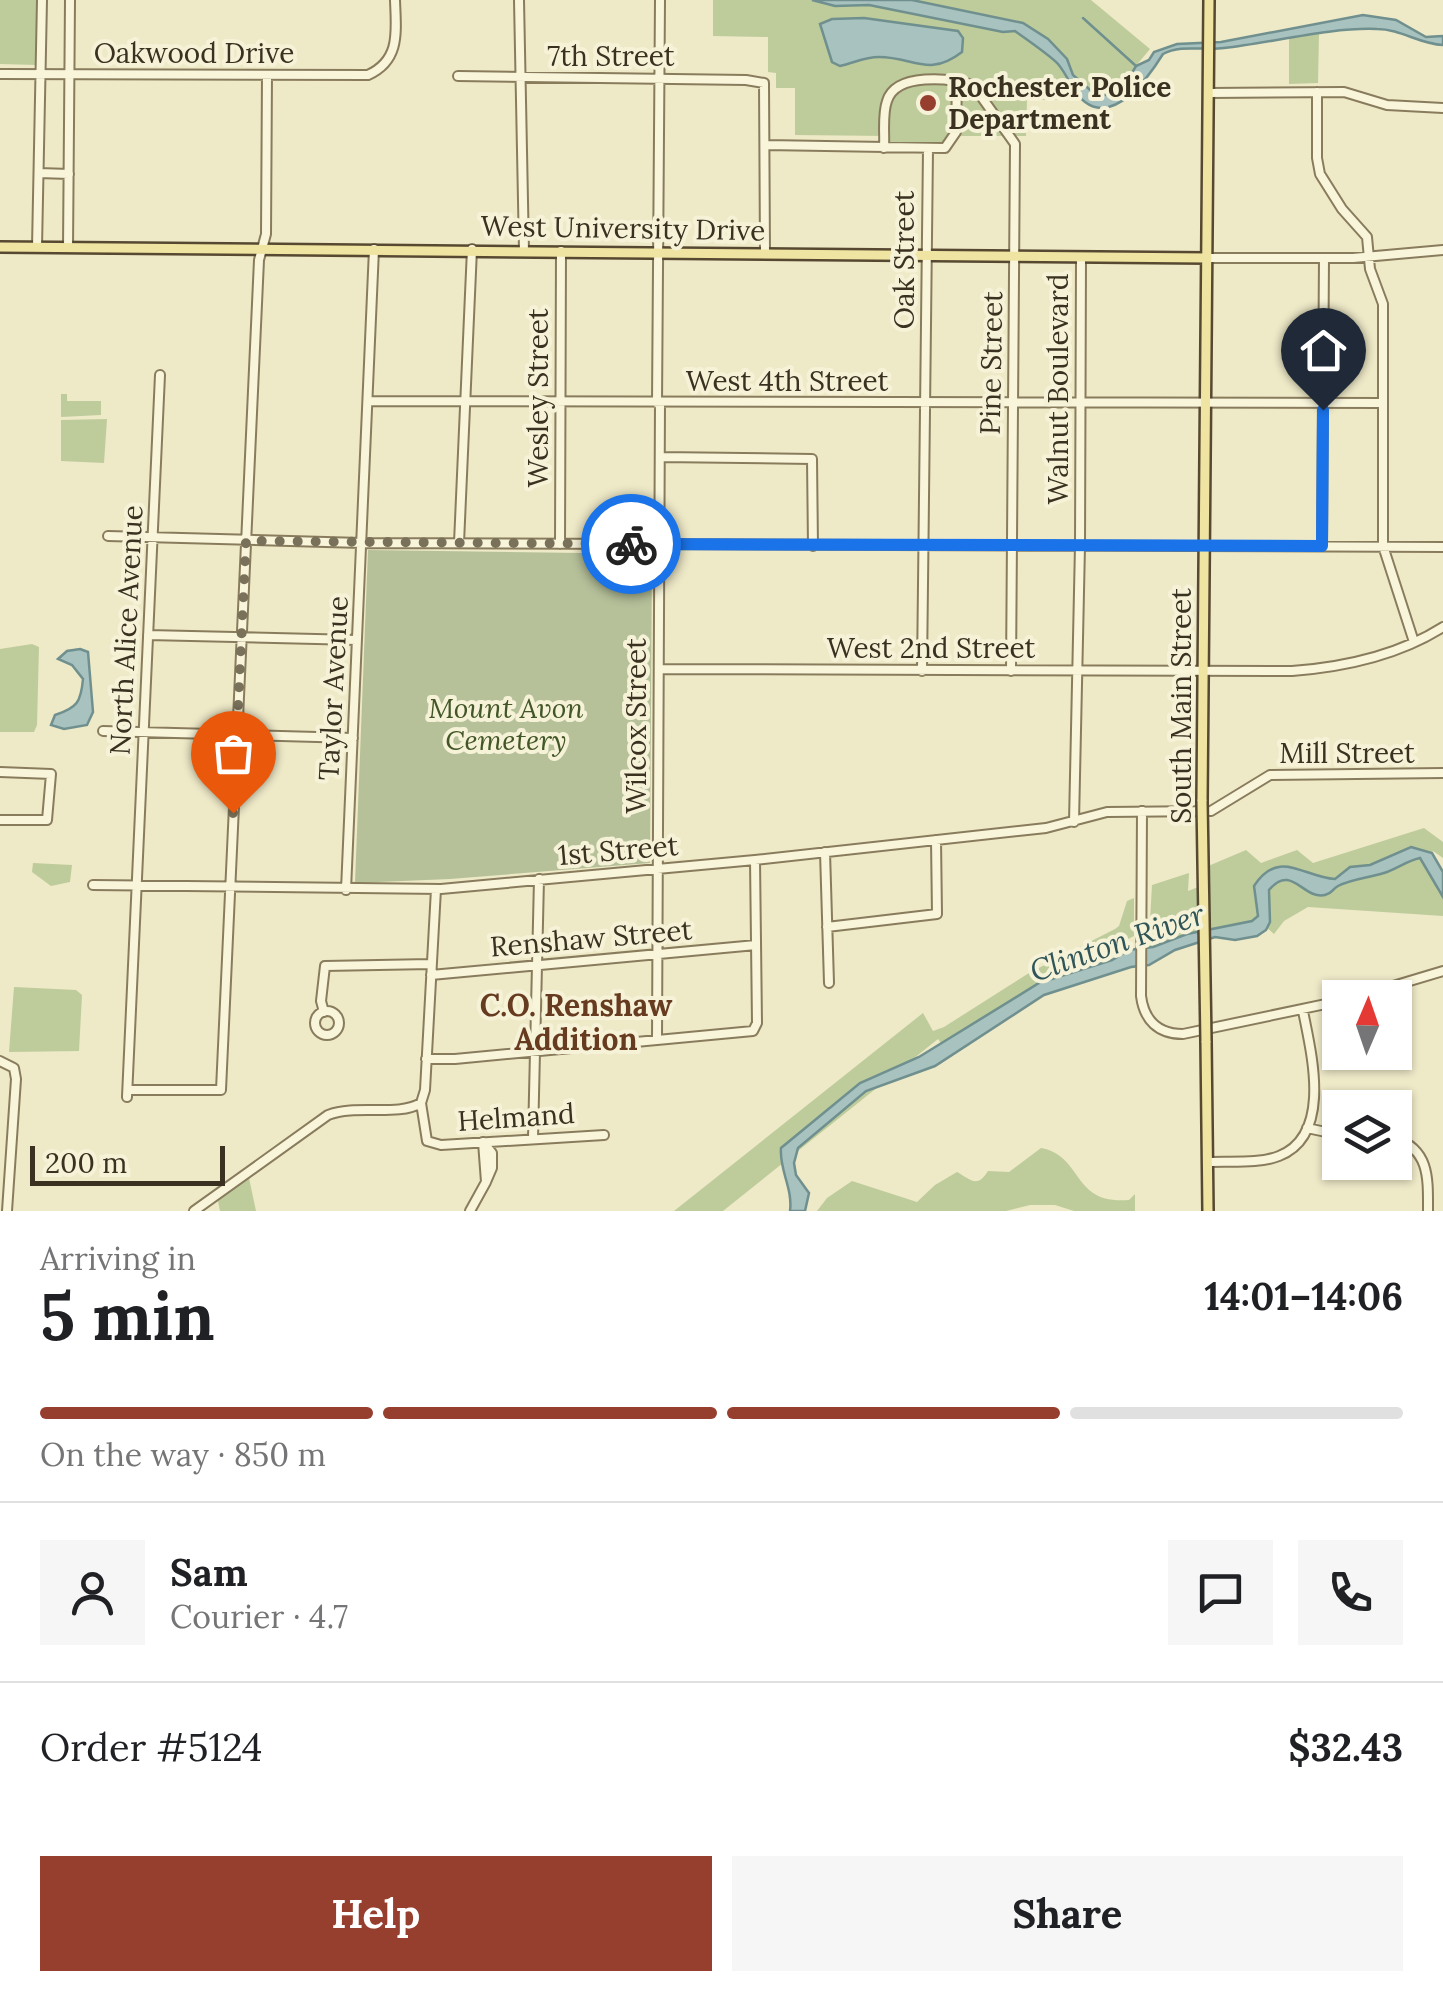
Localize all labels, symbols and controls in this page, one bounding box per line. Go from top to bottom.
street label: Oakwood Drive [94,35,294,71]
street label: 7th Street [547,38,675,74]
place label: Rochester Police Department [948,69,1171,137]
marker: Rochester Police Department [917,92,939,114]
street label: Oak Street [886,191,922,329]
street label: West University Drive [480,208,766,248]
street label: Walnut Boulevard [1040,274,1076,504]
street label: Pine Street [972,291,1010,435]
street label: Wesley Street [520,308,556,488]
pin [1281,308,1366,411]
icon: home [1296,323,1351,378]
street label: West 4th Street [686,363,888,399]
courier [581,494,681,594]
street label: North Alice Avenue [101,504,151,756]
icon: bike [604,517,659,572]
street label: South Main Street [1163,588,1199,824]
street label: Taylor Avenue [310,595,356,781]
street label: West 2nd Street [827,630,1035,666]
street label: Wilcox Street [618,638,654,814]
park label: Mount Avon Cemetery [428,690,584,758]
pin [191,711,276,814]
icon: bag [206,726,261,781]
street label: Mill Street [1279,735,1415,771]
street label: 1st Street [556,827,680,873]
water label: Clinton River [1025,894,1210,990]
street label: Renshaw Street [489,911,694,965]
north arrow [1322,980,1412,1070]
map controls [1322,980,1412,1180]
district label: C.O. Renshaw Addition [480,986,673,1058]
button: layers [1322,1090,1412,1180]
street label: Helmand [456,1095,576,1139]
scale bar [30,1141,225,1186]
text: 200 m [45,1145,127,1181]
text: Arriving in [40,1238,196,1279]
text: 14:01–14:06 [1205,1272,1403,1320]
text: 5 min [40,1275,215,1358]
text: On the way · 850 m [40,1434,326,1475]
button: person [40,1540,145,1645]
button: chat [1168,1540,1273,1645]
button: phone [1298,1540,1403,1645]
text: Sam [170,1548,248,1596]
text: Courier · 4.7 [170,1596,348,1637]
text: Order #5124 [40,1723,262,1771]
text: $32.43 [1288,1723,1403,1771]
button: Help [40,1856,712,1971]
button: Share [732,1856,1403,1971]

